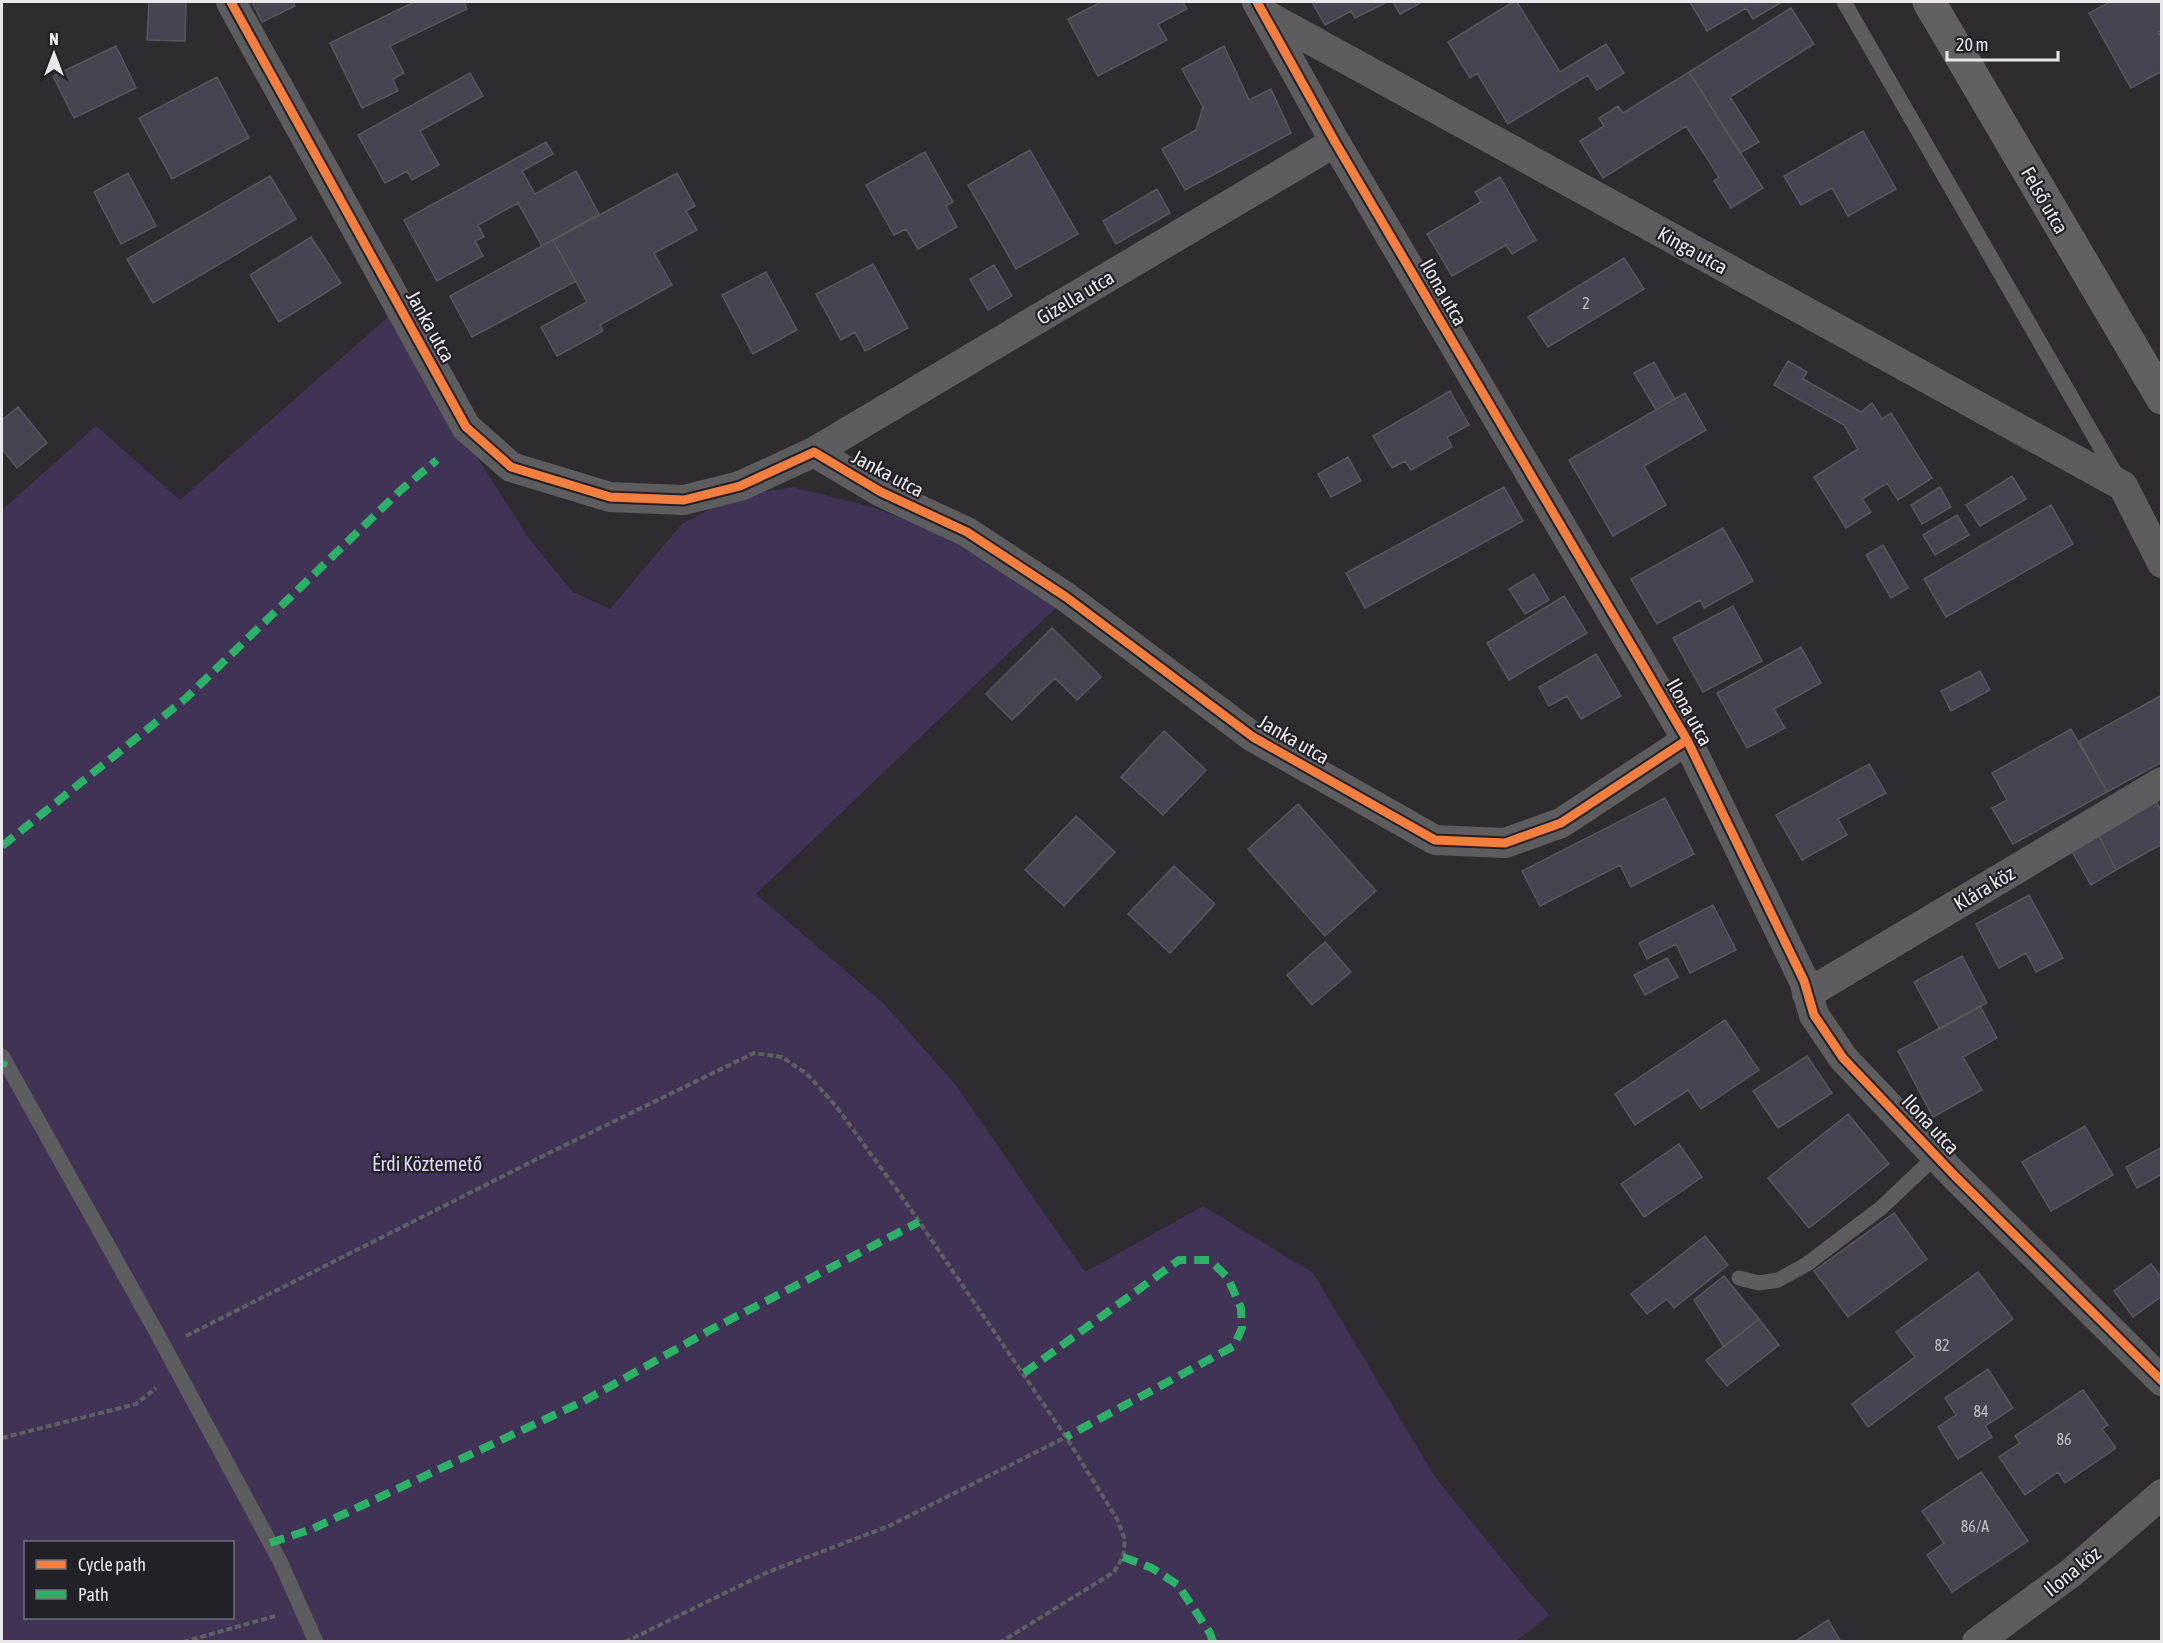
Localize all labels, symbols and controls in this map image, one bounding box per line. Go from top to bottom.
north arrow [24,24,84,84]
scale bar [1947,24,2058,62]
text: N [49,30,59,48]
text: 20 m [1956,34,1988,55]
street label: Felső utca [2017,163,2073,237]
street label: Kinga utca [1654,221,1732,279]
street label: Ilona utca [1416,255,1472,329]
street label: Gizella utca [1032,265,1118,329]
street label: Janka utca [402,286,460,366]
house number: 2 [1582,294,1590,312]
street label: Janka utca [848,444,928,502]
street label: Ilona utca [1662,674,1718,750]
street label: Janka utca [1254,709,1334,769]
street label: Klára köz [1949,861,2019,915]
street label: Ilona utca [1898,1089,1964,1159]
park label: Érdi Köztemető [372,1152,482,1175]
house number: 82 [1934,1336,1950,1354]
house number: 84 [1973,1402,1989,1420]
house number: 86 [2056,1430,2072,1448]
house number: 86/A [1961,1517,1989,1535]
legend [24,1541,234,1619]
street label: Ilona köz [2039,1541,2105,1601]
text: Cycle path [78,1554,146,1575]
text: Path [78,1584,109,1605]

